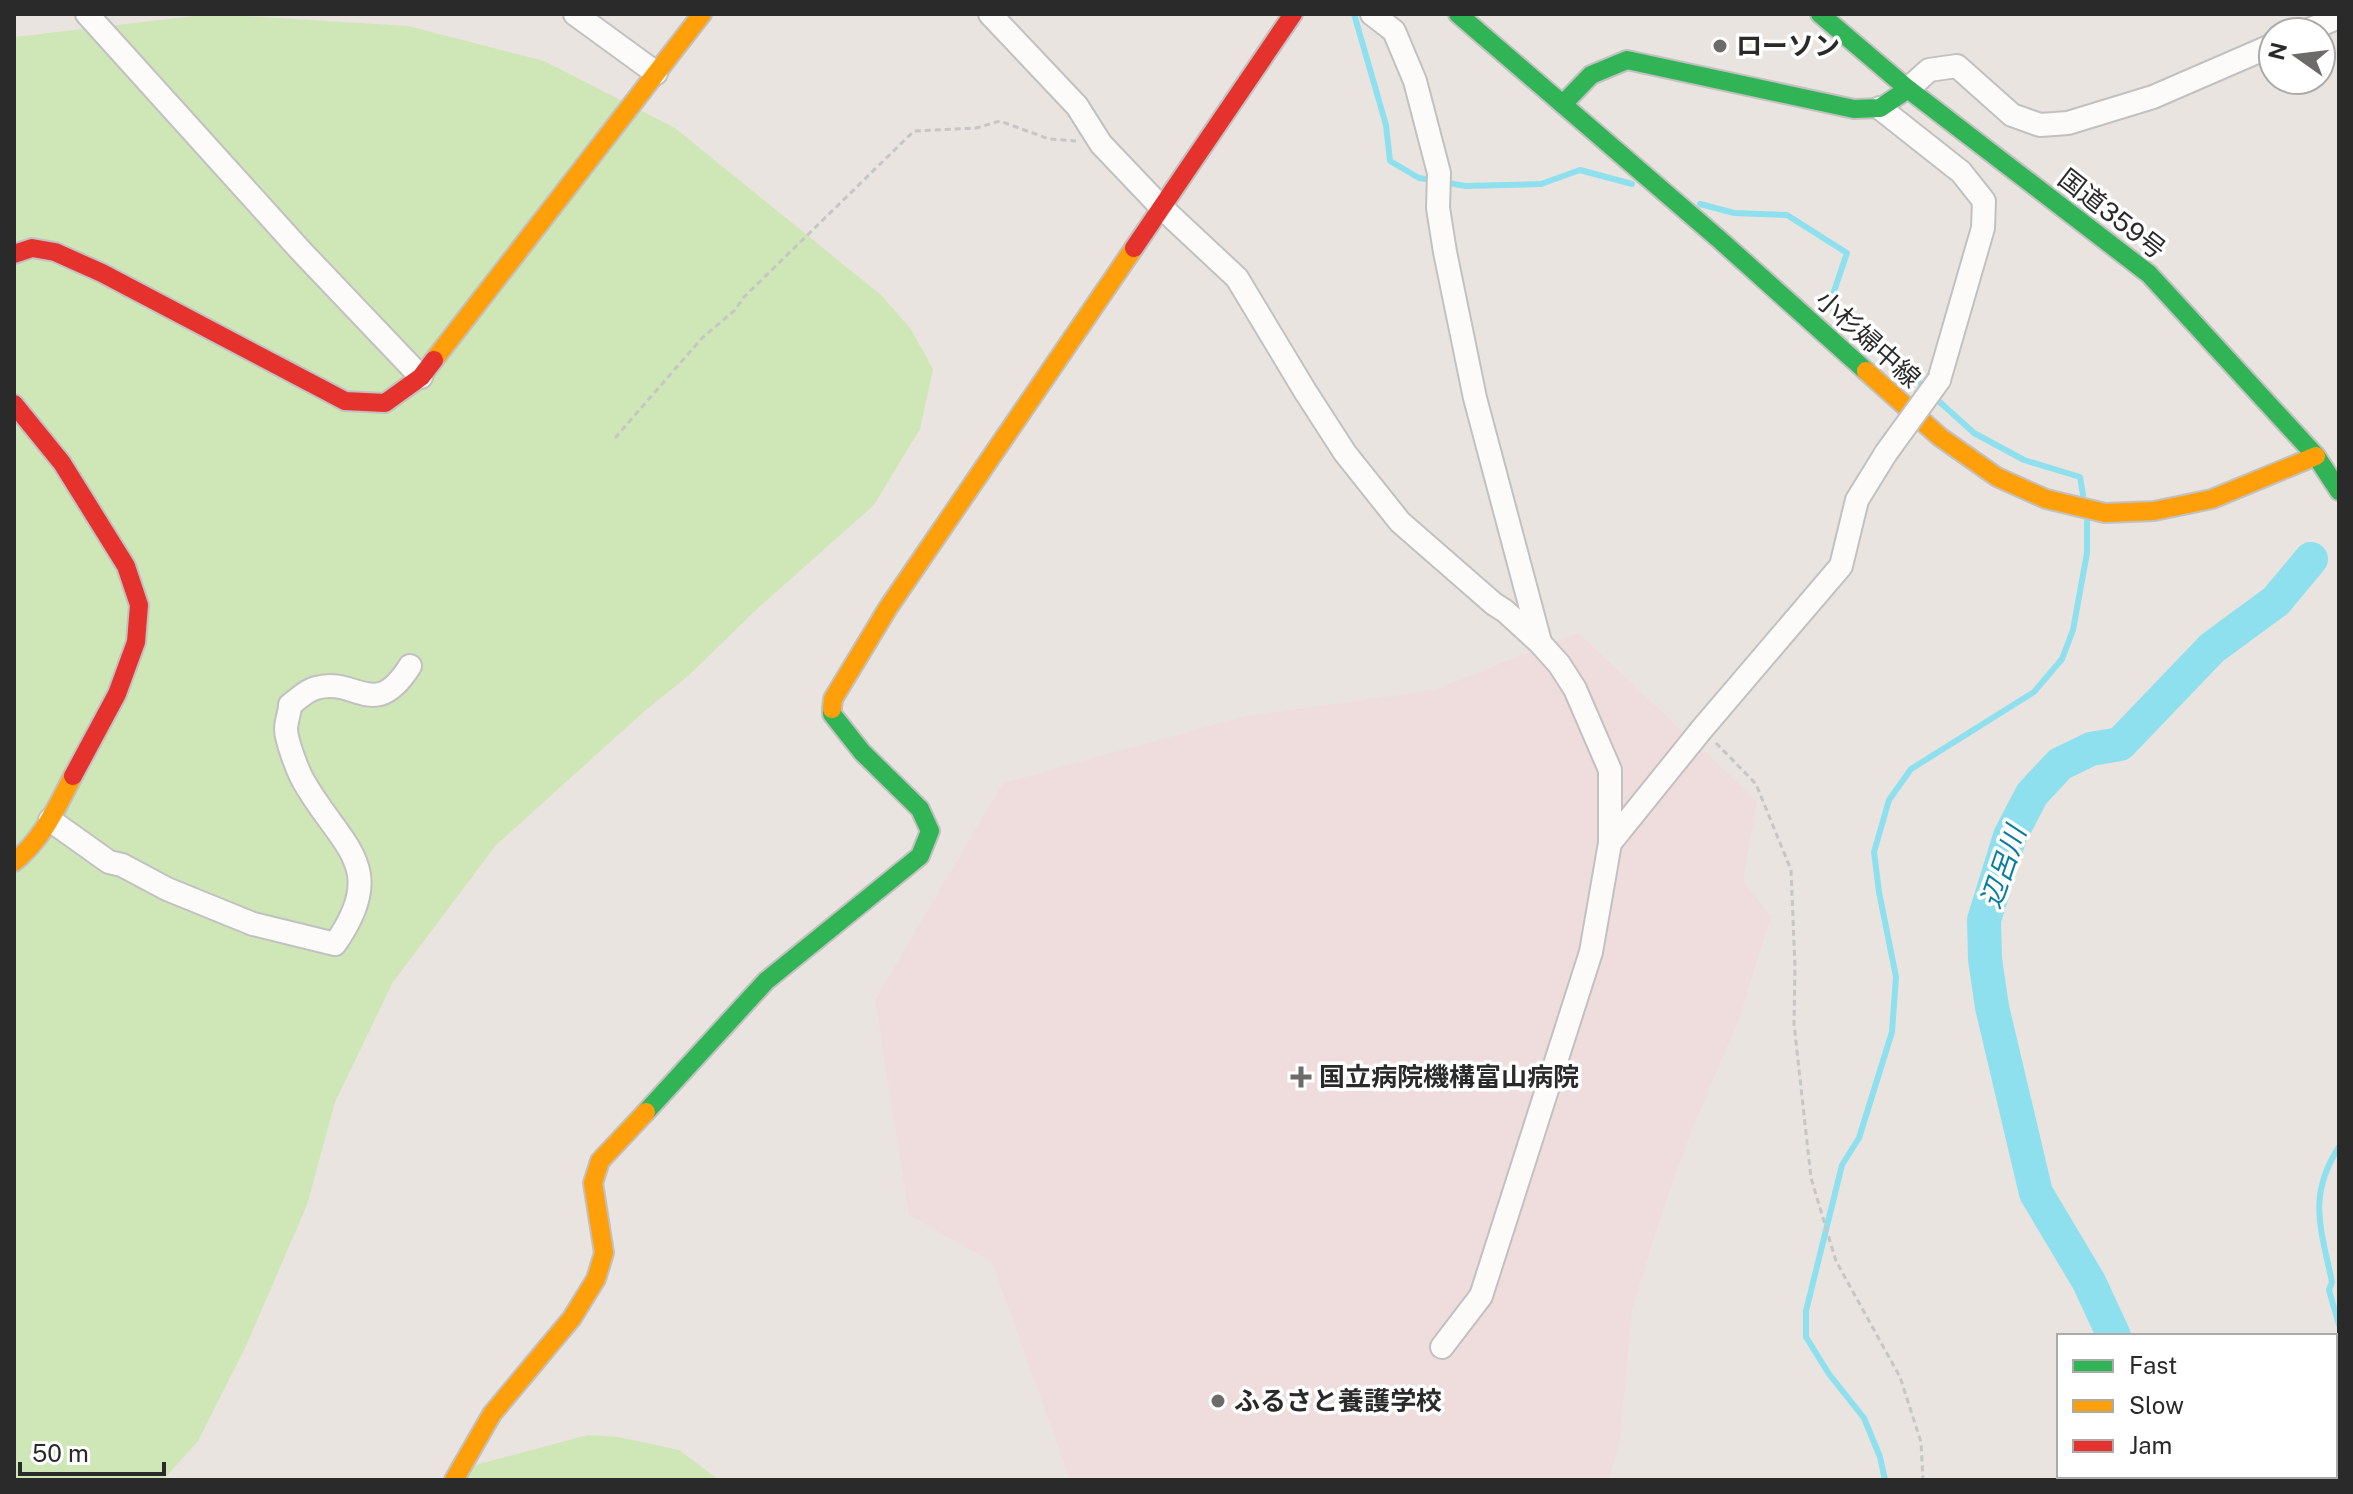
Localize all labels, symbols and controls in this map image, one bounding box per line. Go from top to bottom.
north arrow [2257,16,2337,96]
place label: ローソン [1736,30,1840,61]
marker: ローソン [1711,37,1729,55]
text: N [2263,40,2292,63]
street label: 国道359号 [2053,162,2172,265]
street label: 小杉婦中線 [1810,284,1927,394]
water label: 辺呂川 [1973,819,2033,912]
place label: 国立病院機構富山病院 [1319,1061,1579,1092]
marker: 国立病院機構富山病院 [1290,1066,1312,1088]
legend [2057,1334,2337,1478]
text: Fast [2129,1351,2177,1379]
place label: ふるさと養護学校 [1234,1385,1442,1416]
text: Slow [2129,1391,2184,1419]
marker: ふるさと養護学校 [1209,1392,1227,1410]
scale bar [20,1426,164,1476]
text: Jam [2129,1431,2172,1459]
text: 50 m [32,1439,89,1467]

